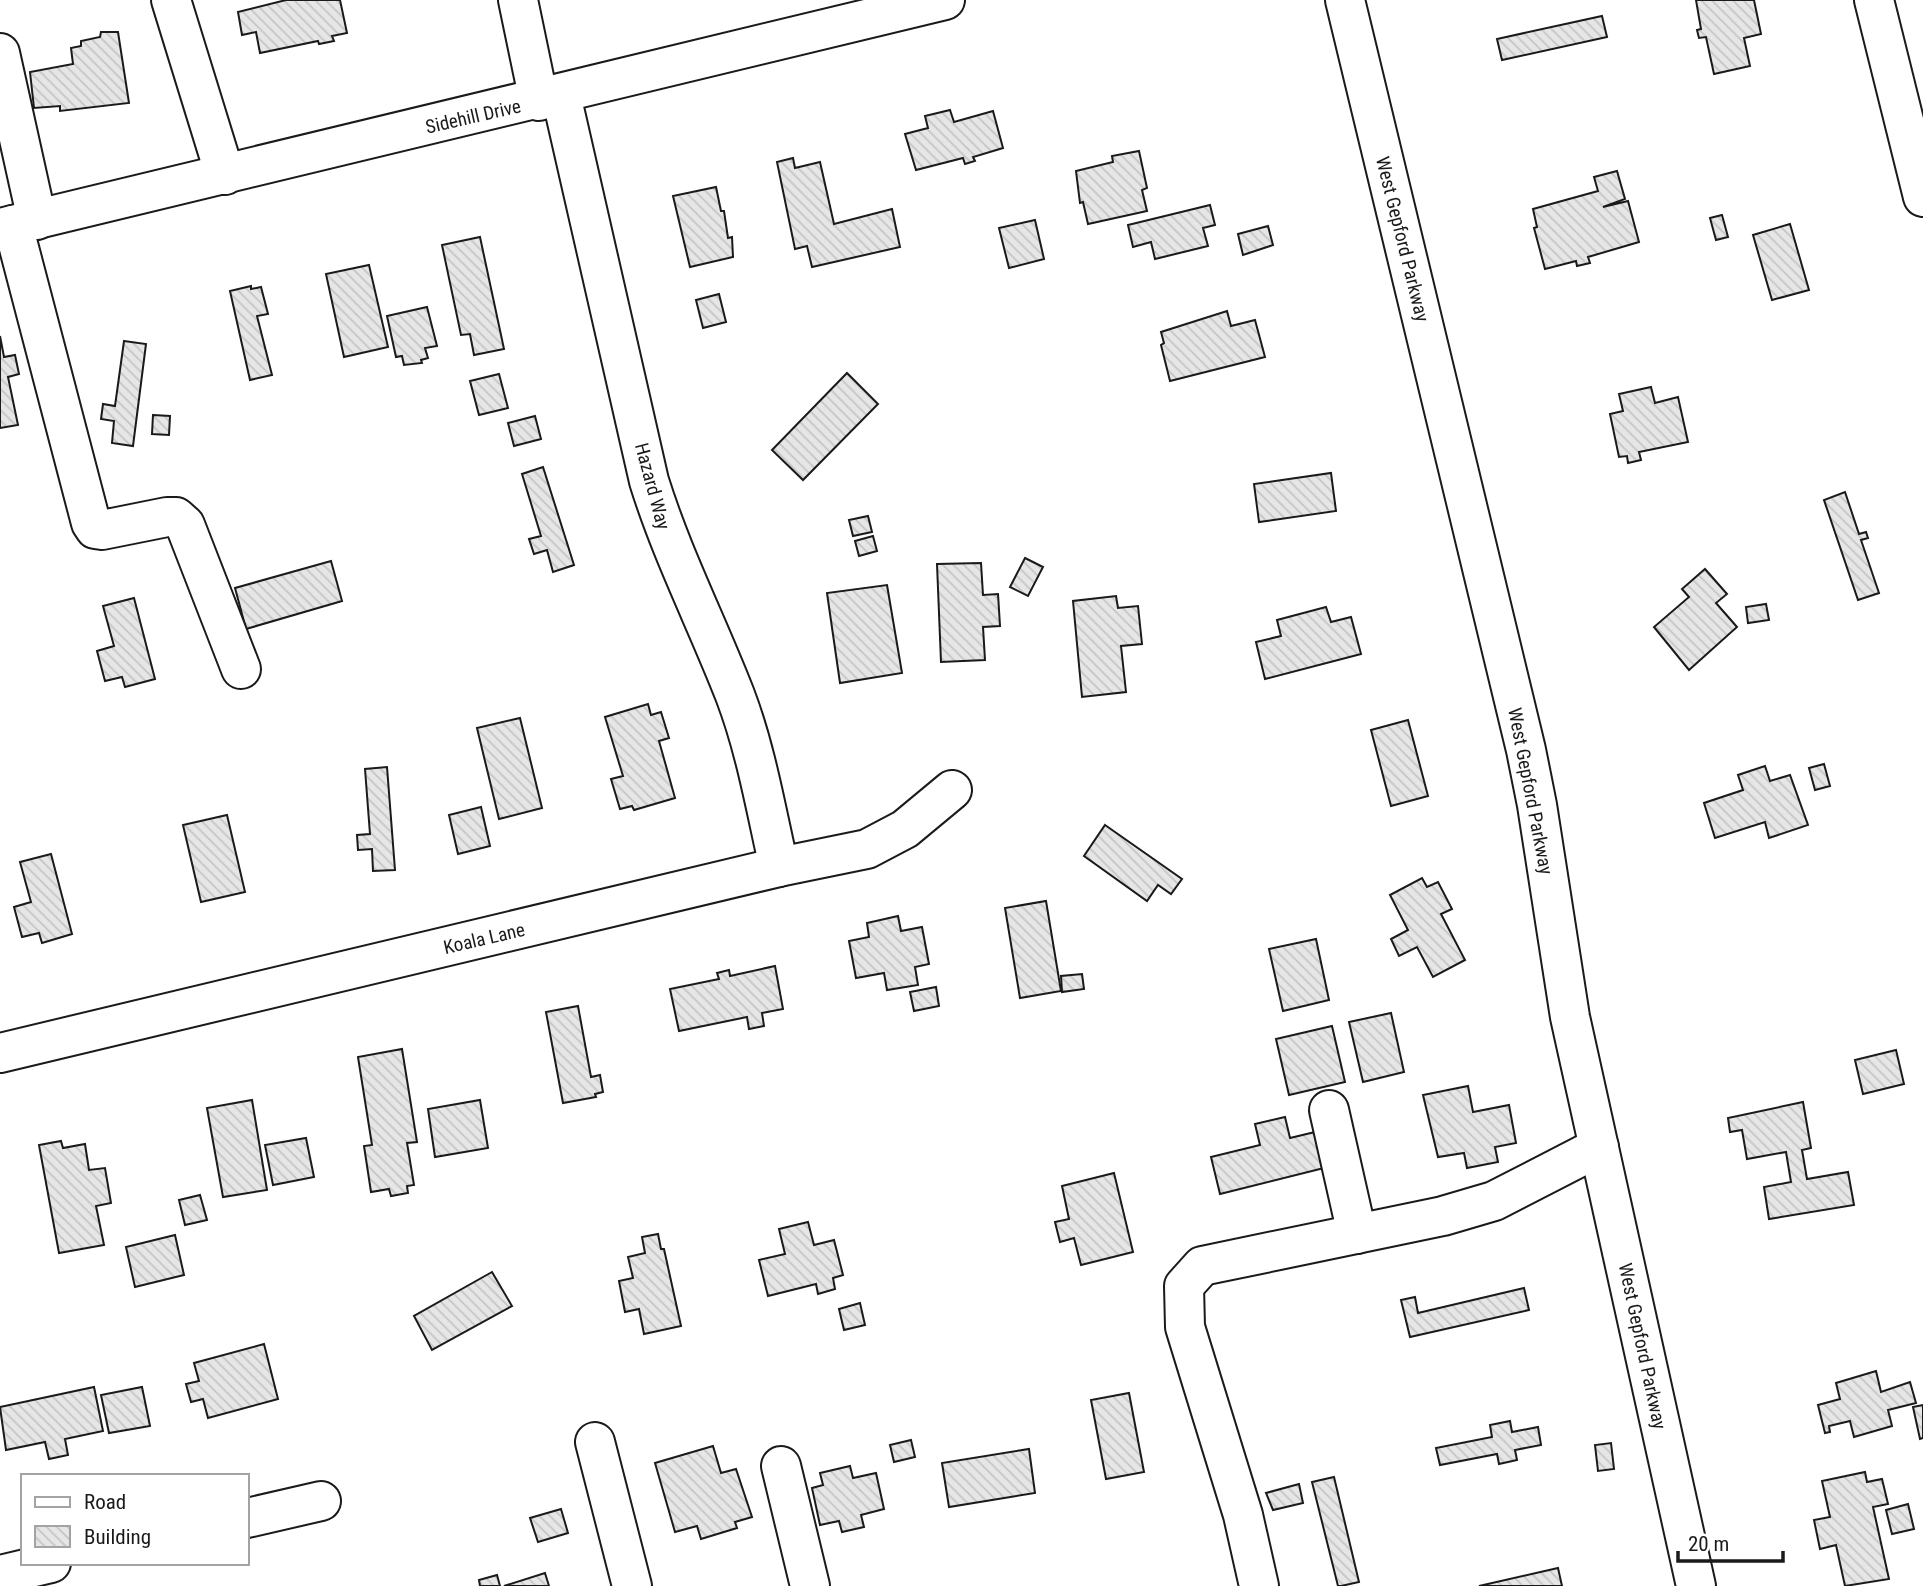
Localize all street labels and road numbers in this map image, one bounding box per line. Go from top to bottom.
street label: Sidehill Drive [423,94,523,139]
street label: West Gepford Parkway [1371,154,1434,324]
street label: Hazard Way [630,440,675,532]
street label: West Gepford Parkway [1503,706,1558,876]
street label: Koala Lane [441,918,527,959]
street label: West Gepford Parkway [1614,1261,1671,1431]

